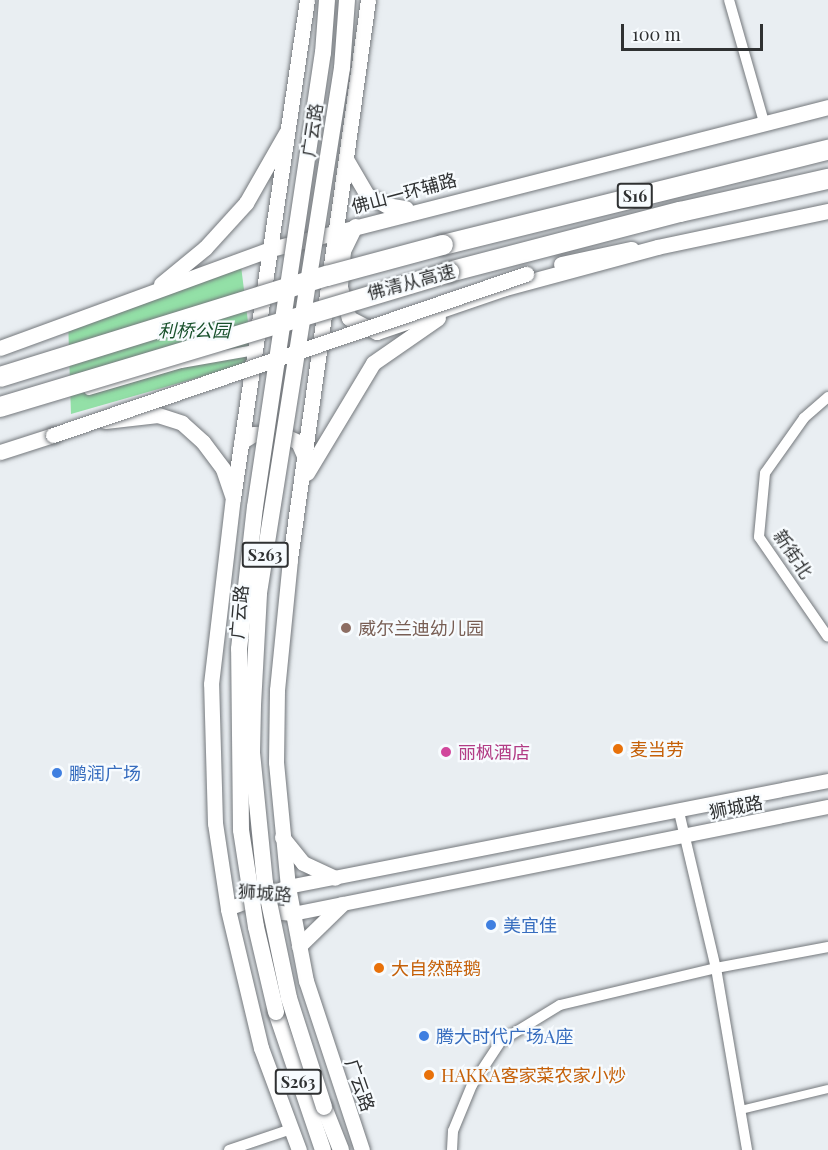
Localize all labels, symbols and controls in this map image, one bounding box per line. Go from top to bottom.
scale bar [624,12,766,50]
text: 100 m [632,22,681,46]
street label: 广云路 [297,102,327,158]
street label: 佛山一环辅路 [349,169,459,217]
road number: S16 [616,183,654,209]
street label: 佛清从高速 [365,260,457,304]
park label: 利桥公园 [158,319,230,341]
street label: 新街北 [769,526,817,582]
road number: S263 [241,542,289,568]
street label: 广云路 [226,584,252,640]
place label: 威尔兰迪幼儿园 [358,617,484,639]
marker: 威尔兰迪幼儿园 [339,621,353,635]
place label: 麦当劳 [630,738,684,760]
place label: 丽枫酒店 [458,741,530,763]
marker: 麦当劳 [611,742,625,756]
marker: 丽枫酒店 [439,745,453,759]
place label: 鹏润广场 [69,762,141,784]
marker: 鹏润广场 [50,766,64,780]
street label: 狮城路 [707,791,765,823]
street label: 狮城路 [237,880,293,906]
place label: 美宜佳 [503,914,557,936]
marker: 美宜佳 [484,918,498,932]
place label: 大自然醉鹅 [391,957,481,979]
marker: 大自然醉鹅 [372,961,386,975]
place label: 腾大时代广场A座 [436,1025,573,1047]
marker: 腾大时代广场A座 [417,1029,431,1043]
street label: 广云路 [341,1056,379,1114]
place label: HAKKA客家菜农家小炒 [441,1064,627,1086]
marker: HAKKA客家菜农家小炒 [422,1068,436,1082]
road number: S263 [274,1069,322,1095]

